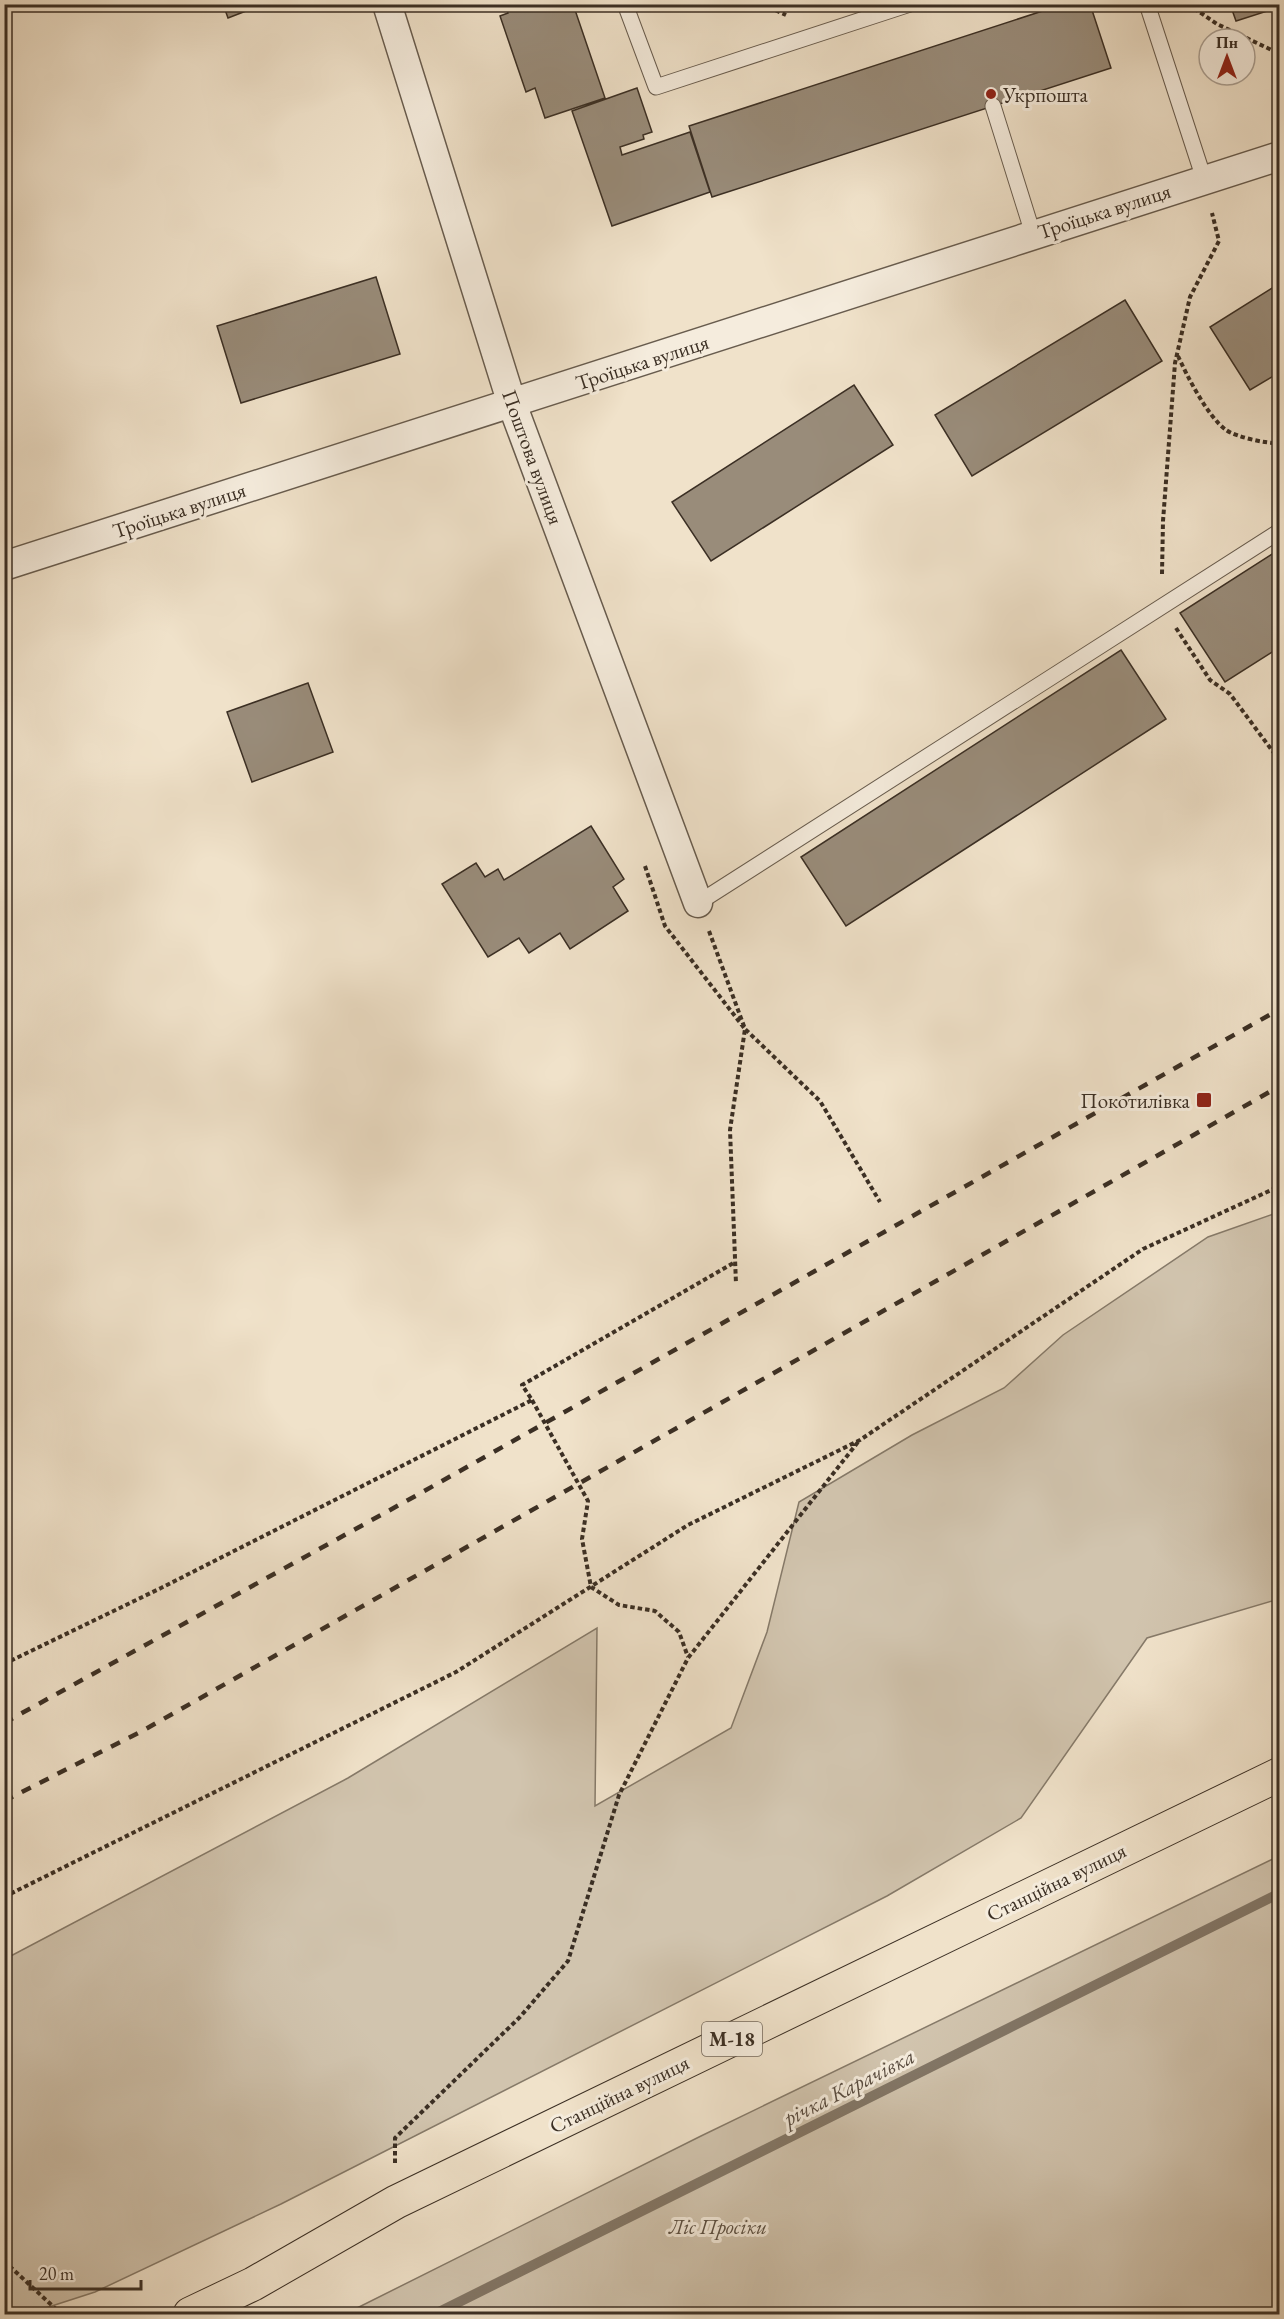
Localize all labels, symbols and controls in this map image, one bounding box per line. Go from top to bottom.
north arrow [1197,27,1257,87]
text: Пн [1216,32,1238,53]
place label: Укрпошта [1002,81,1089,108]
marker: Укрпошта [984,87,998,101]
street label: Троїцька вулиця [1034,177,1174,245]
street label: Троїцька вулиця [572,328,712,396]
street label: Поштова вулиця [496,386,570,528]
street label: Троїцька вулиця [109,476,249,544]
place label: Покотилівка [1080,1087,1191,1114]
marker: Покотилівка [1195,1091,1213,1109]
street label: Станційна вулиця [982,1837,1130,1927]
road number: М-18 [702,2022,762,2056]
water label: річка Карачівка [776,2041,920,2134]
street label: Станційна вулиця [545,2049,693,2139]
park label: Ліс Просіки [668,2213,767,2240]
scale bar [30,2253,141,2291]
text: 20 m [39,2262,74,2285]

